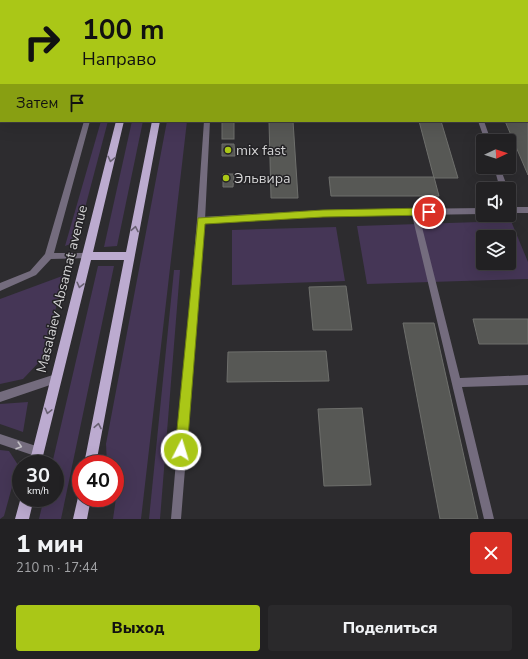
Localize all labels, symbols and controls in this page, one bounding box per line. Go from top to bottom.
text: 100 m [82,11,165,49]
icon: right [16,16,68,68]
text: Направо [82,47,156,71]
icon: arrive [66,92,88,114]
text: Затем [16,93,58,113]
north arrow [476,134,516,174]
map controls [476,134,516,270]
place label: mix fast [236,141,286,160]
marker: mix fast [223,145,233,155]
one-way arrow [107,156,115,162]
place label: Эльвира [234,169,291,188]
marker: Эльвира [221,173,231,183]
button: sound [476,182,516,222]
pin [412,195,446,229]
icon: arrive [418,201,440,223]
street label: Masalaiev Absamat avenue [32,203,92,375]
one-way arrow [130,226,139,232]
button: layers [476,230,516,270]
one-way arrow [76,281,85,288]
one-way arrow [44,407,53,414]
one-way arrow [93,423,101,429]
position arrow [160,429,202,471]
one-way arrow [15,441,22,450]
speed limit sign: 40 [72,455,124,507]
text: 30 [26,462,50,489]
text: km/h [27,484,49,498]
text: 1 мин [16,528,84,560]
button: close [470,532,512,574]
text: 210 m · 17:44 [16,559,98,577]
button: Выход [16,605,260,651]
button: Поделиться [268,605,512,651]

